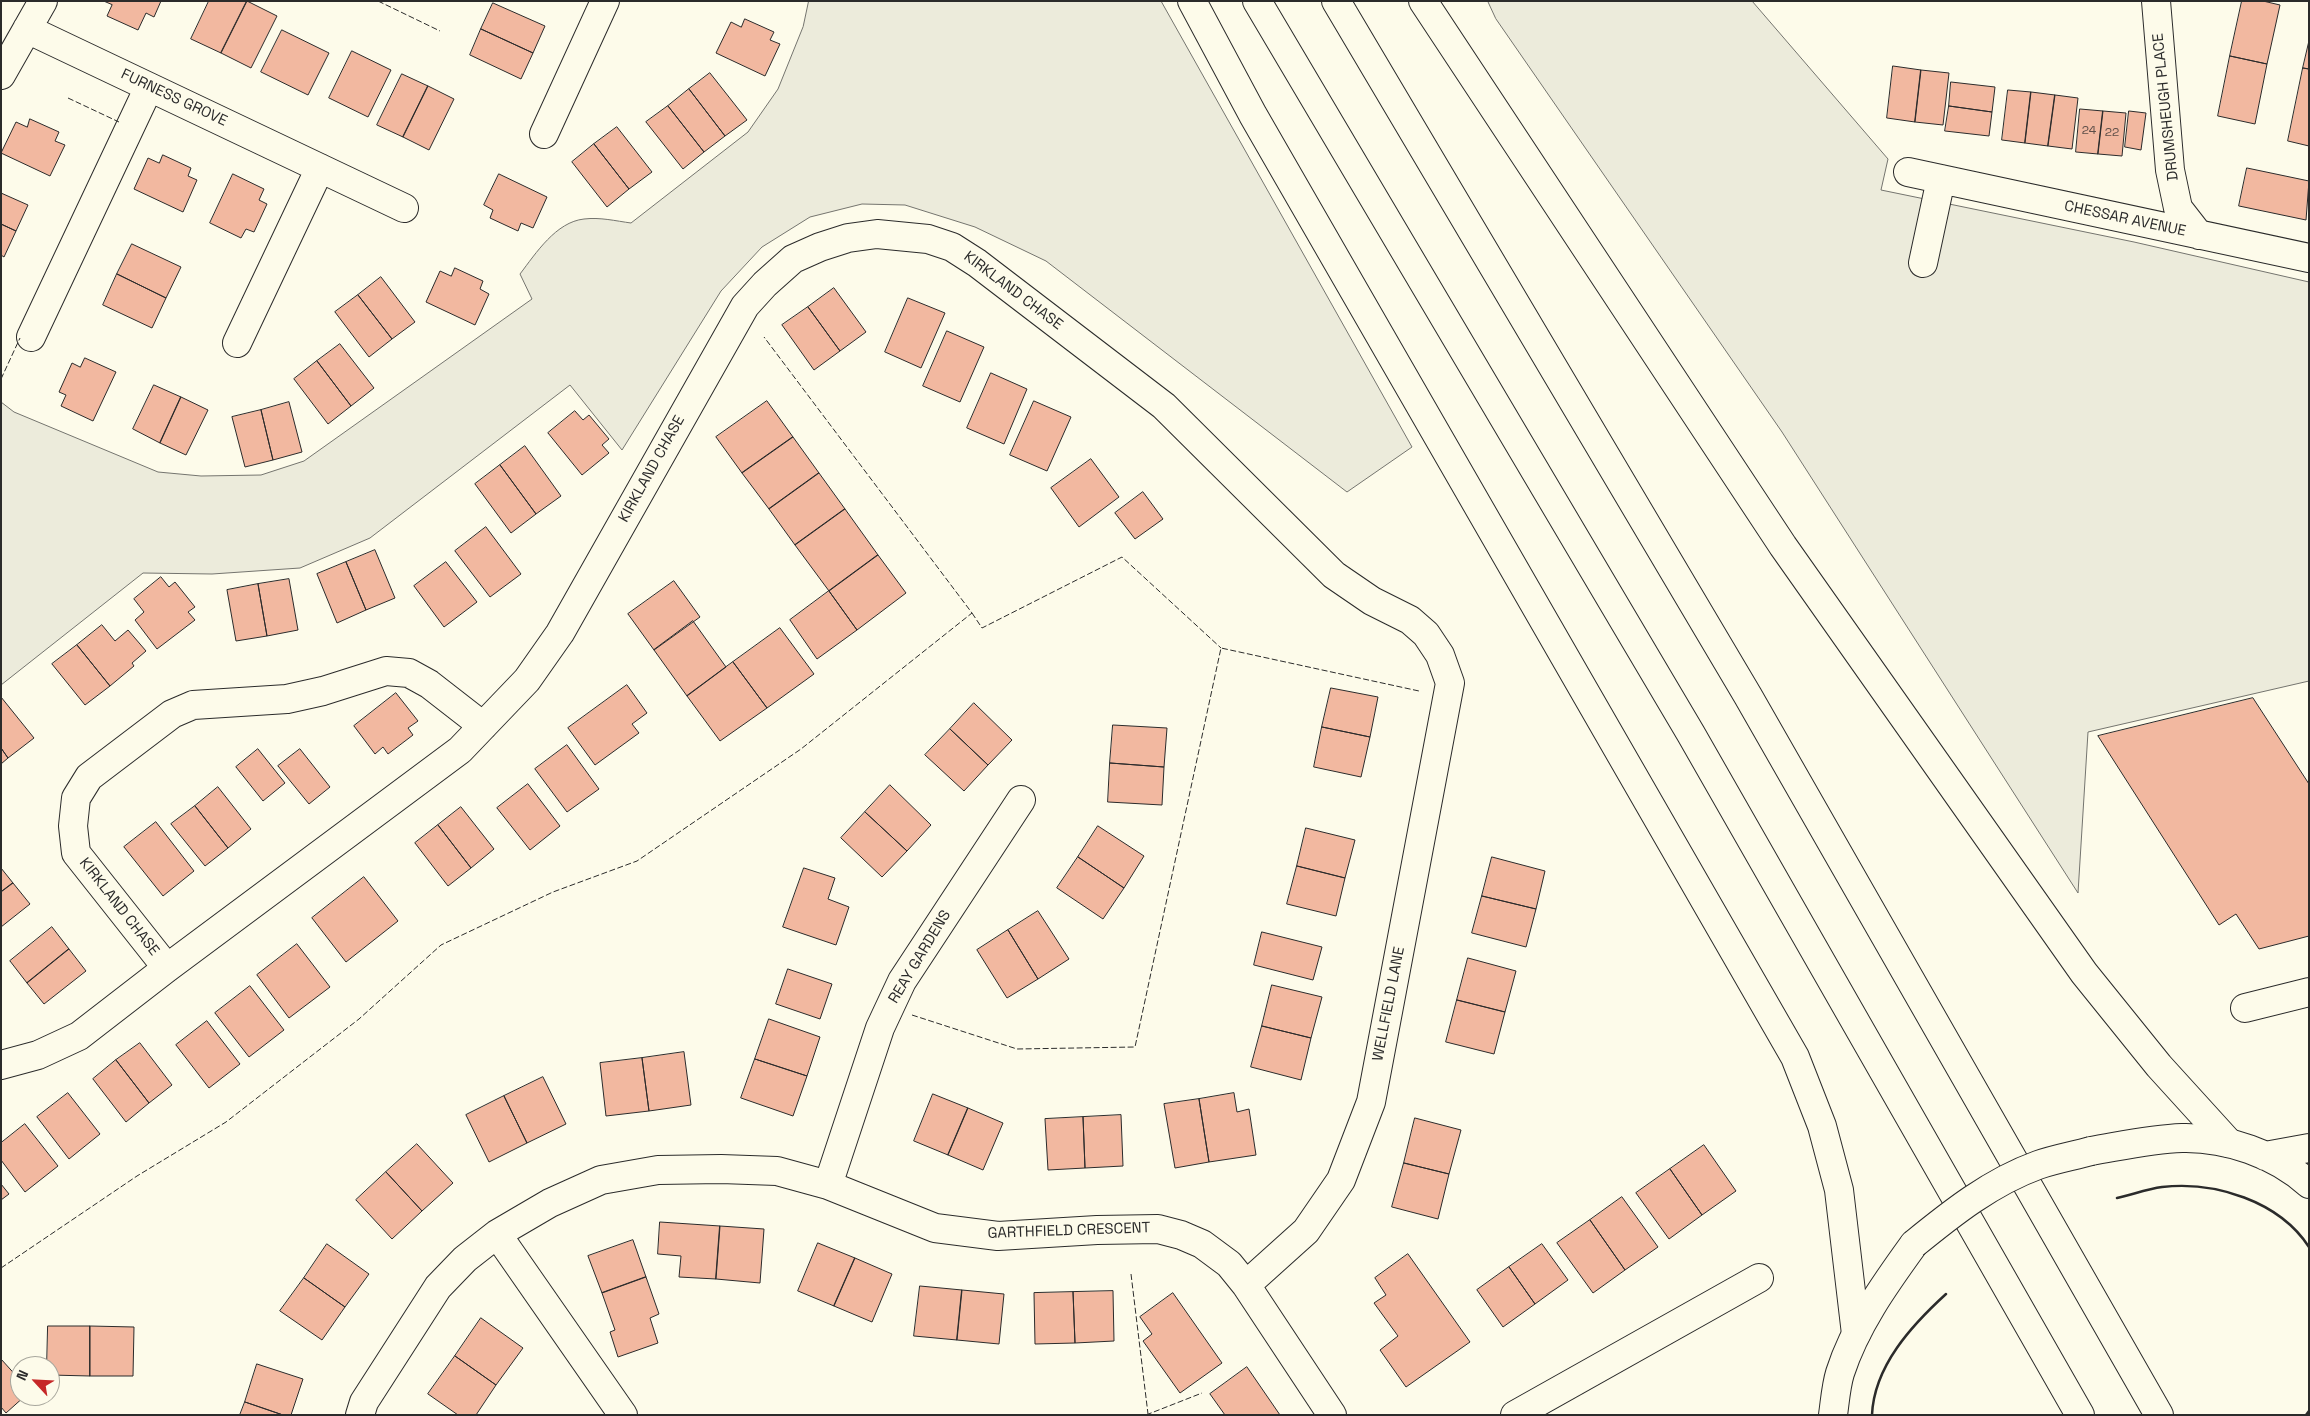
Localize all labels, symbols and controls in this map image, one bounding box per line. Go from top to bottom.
street label: DRUMSHEUGH PLACE [2149,32,2183,182]
street label: FURNESS GROVE [118,66,230,130]
house number: 24 [2082,124,2096,138]
house number: 22 [2105,126,2119,140]
street label: CHESSAR AVENUE [2063,197,2187,241]
street label: KIRKLAND CHASE [960,248,1066,334]
street label: KIRKLAND CHASE [615,412,689,526]
street label: KIRKLAND CHASE [75,854,163,960]
street label: REAY GARDENS [885,907,955,1007]
street label: WELLFIELD LANE [1369,945,1409,1063]
street label: GARTHFIELD CRESCENT [987,1219,1151,1243]
north arrow [10,1356,60,1406]
text: N [12,1367,32,1383]

